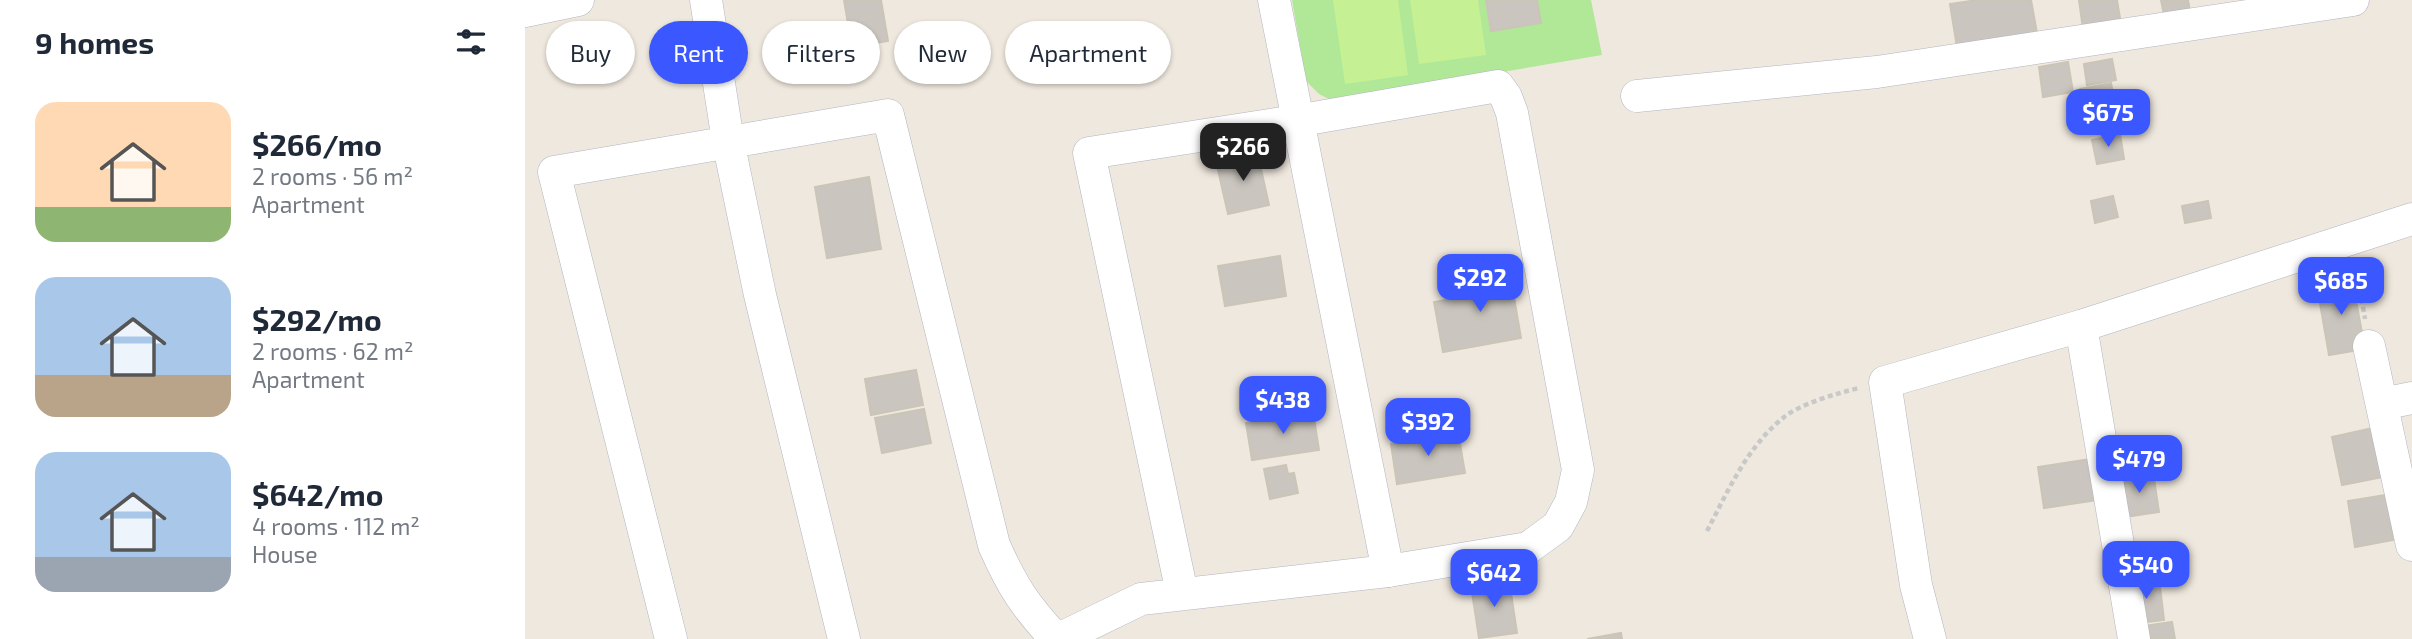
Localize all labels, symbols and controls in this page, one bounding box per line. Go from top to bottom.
chip: Buy [546,21,635,84]
chip: Rent [649,21,748,84]
chip: Filters [762,21,880,84]
chip: New [894,21,991,84]
chip: Apartment [1005,21,1171,84]
icon: filters [452,23,490,61]
text: 9 homes [35,24,154,60]
pin: $675 [2067,90,2149,149]
text: $675 [2082,98,2134,126]
pin: $266 [1202,124,1284,183]
text: $266/mo [252,126,382,162]
icon: home [91,130,175,214]
text: $266 [1216,132,1270,160]
text: 2 rooms · 56 m² [252,162,413,190]
text: Apartment [252,190,365,218]
pin: $292 [1439,254,1521,314]
pin: $685 [2300,258,2382,317]
text: $292 [1453,263,1507,291]
text: $685 [2314,266,2368,294]
text: $292/mo [252,301,382,337]
icon: home [91,305,175,389]
text: 2 rooms · 62 m² [252,337,414,365]
text: Apartment [252,365,365,393]
pin: $438 [1242,376,1324,436]
text: $438 [1255,385,1311,413]
pin: $392 [1387,398,1469,458]
text: $392 [1401,407,1455,435]
pin: $479 [2098,435,2180,495]
text: $479 [2112,444,2166,472]
text: $642/mo [252,476,383,512]
icon: home [91,480,175,564]
text: 4 rooms · 112 m² [252,512,420,540]
text: House [252,540,318,568]
pin: $540 [2105,542,2187,601]
pin: $642 [1453,550,1535,609]
text: $540 [2118,550,2174,578]
text: $642 [1467,558,1521,586]

